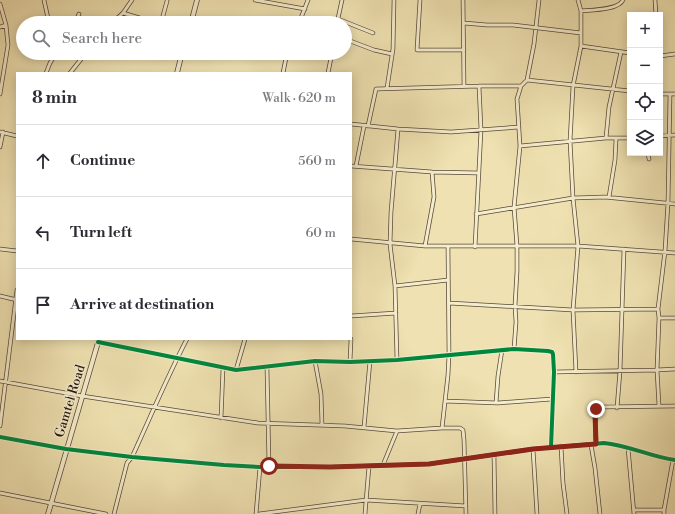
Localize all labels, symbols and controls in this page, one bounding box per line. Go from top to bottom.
map controls [627,12,663,156]
button: + [627,12,663,48]
search box [16,16,352,60]
icon: search [30,27,52,49]
text: Search here [62,29,142,48]
button: − [627,48,663,84]
button: locate [627,84,663,120]
text: 8 min [32,87,77,109]
text: Walk · 620 m [262,90,336,106]
button: layers [627,120,663,156]
icon: ahead [32,150,54,172]
text: Continue [70,151,135,170]
text: 560 m [298,153,336,169]
icon: left [32,222,54,244]
text: Turn left [70,223,132,242]
text: 60 m [305,225,336,241]
icon: arrive [32,294,54,316]
text: Arrive at destination [70,295,214,314]
street label: Gamtel Road [51,362,89,439]
route end [587,400,605,418]
route start [260,457,278,475]

